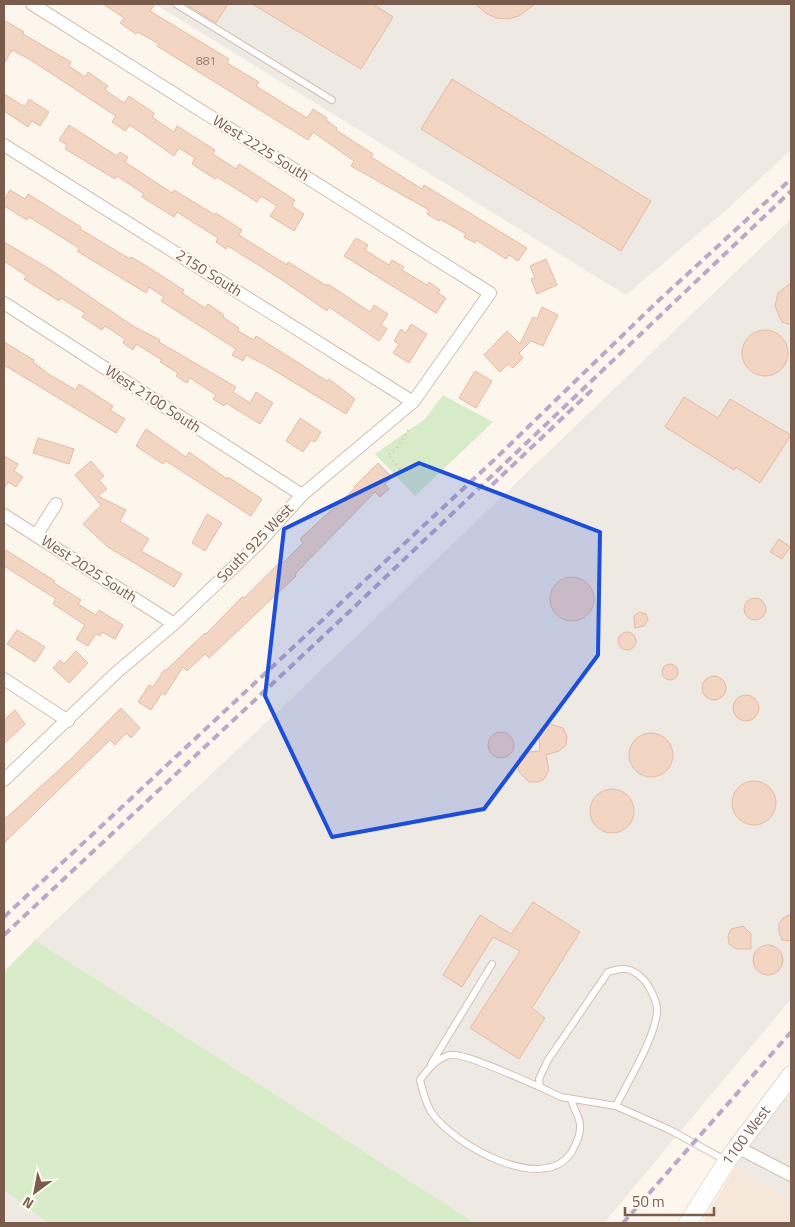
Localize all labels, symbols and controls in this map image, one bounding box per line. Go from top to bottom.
house number: 881 [196,51,216,70]
street label: West 2225 South [208,109,314,187]
street label: 2150 South [172,243,247,302]
street label: West 2100 South [101,359,206,438]
street label: South 925 West [211,497,299,587]
street label: West 2025 South [37,529,142,608]
street label: 1100 West [716,1100,776,1170]
north arrow [10,1167,60,1217]
scale bar [625,1184,714,1216]
text: 50 m [632,1190,665,1213]
text: N [18,1192,38,1215]

